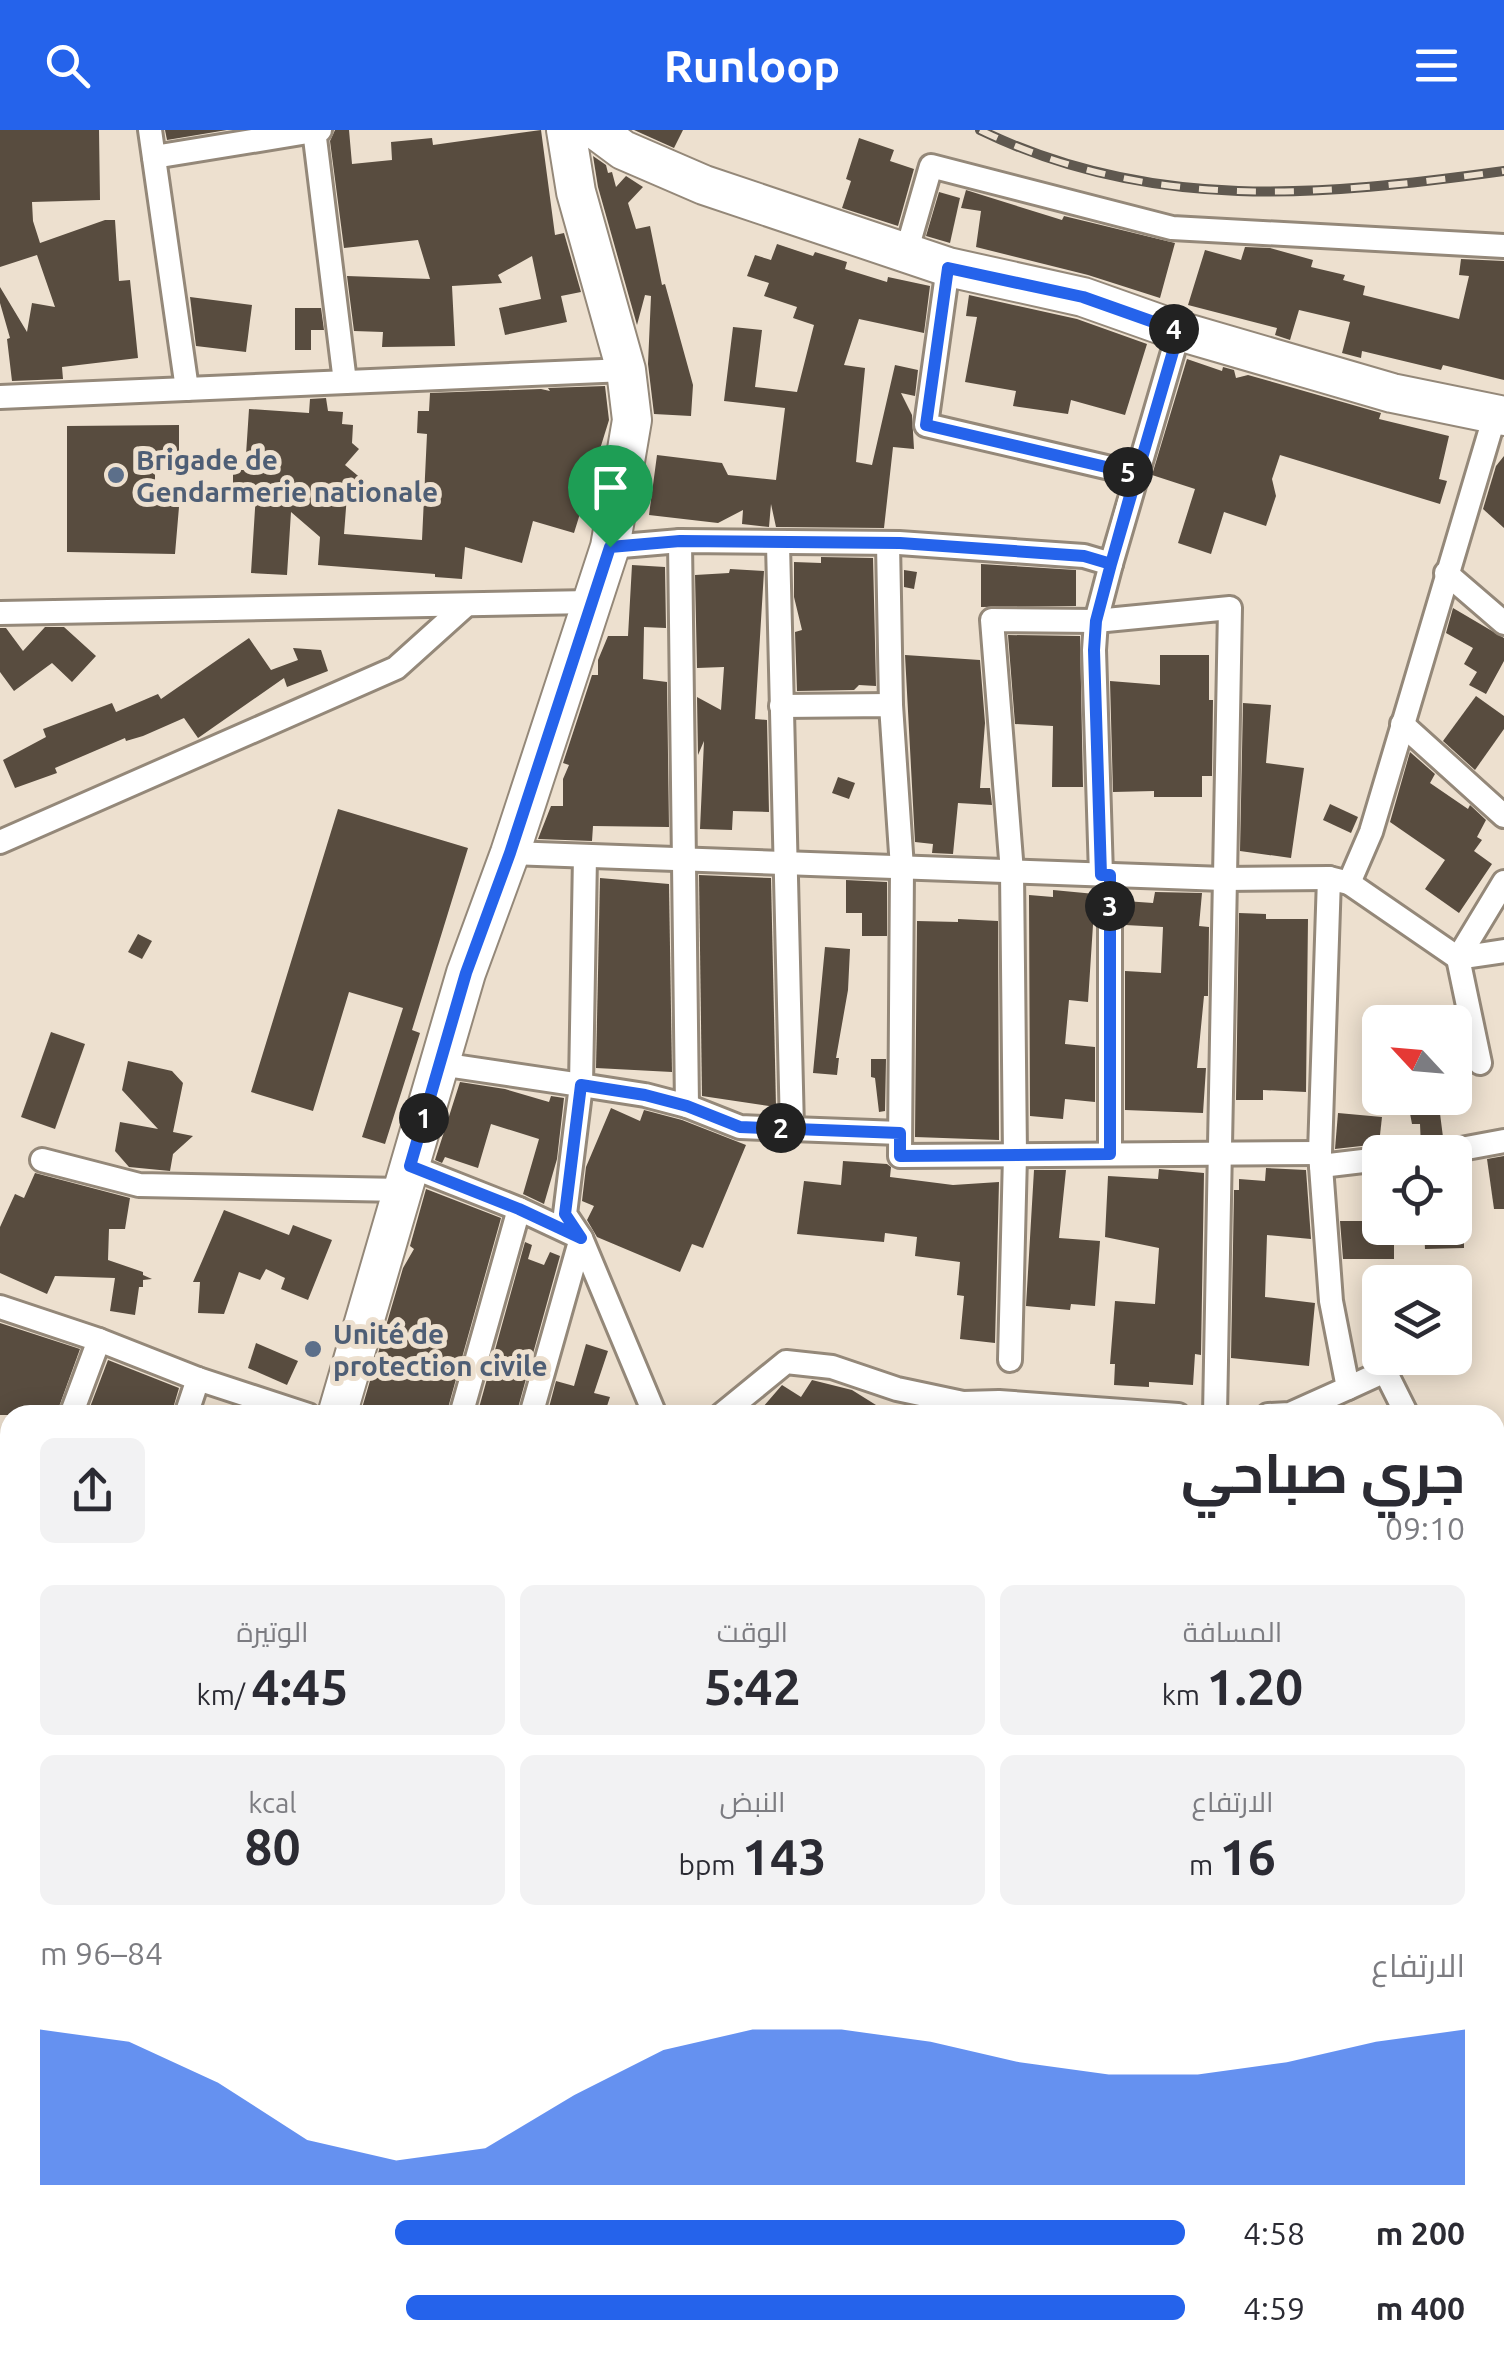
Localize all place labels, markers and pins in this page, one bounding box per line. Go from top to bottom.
pin: 4 [1149,304,1199,354]
place label: Brigade de Gendarmerie nationale [136,444,438,507]
pin [568,445,653,548]
pin: 5 [1103,447,1153,497]
marker: Brigade de Gendarmerie nationale [105,464,127,486]
pin: 3 [1085,881,1135,931]
pin: 1 [399,1093,449,1143]
pin: 2 [756,1103,806,1153]
place label: Unité de protection civile [333,1318,548,1381]
marker: Unité de protection civile [302,1338,324,1360]

